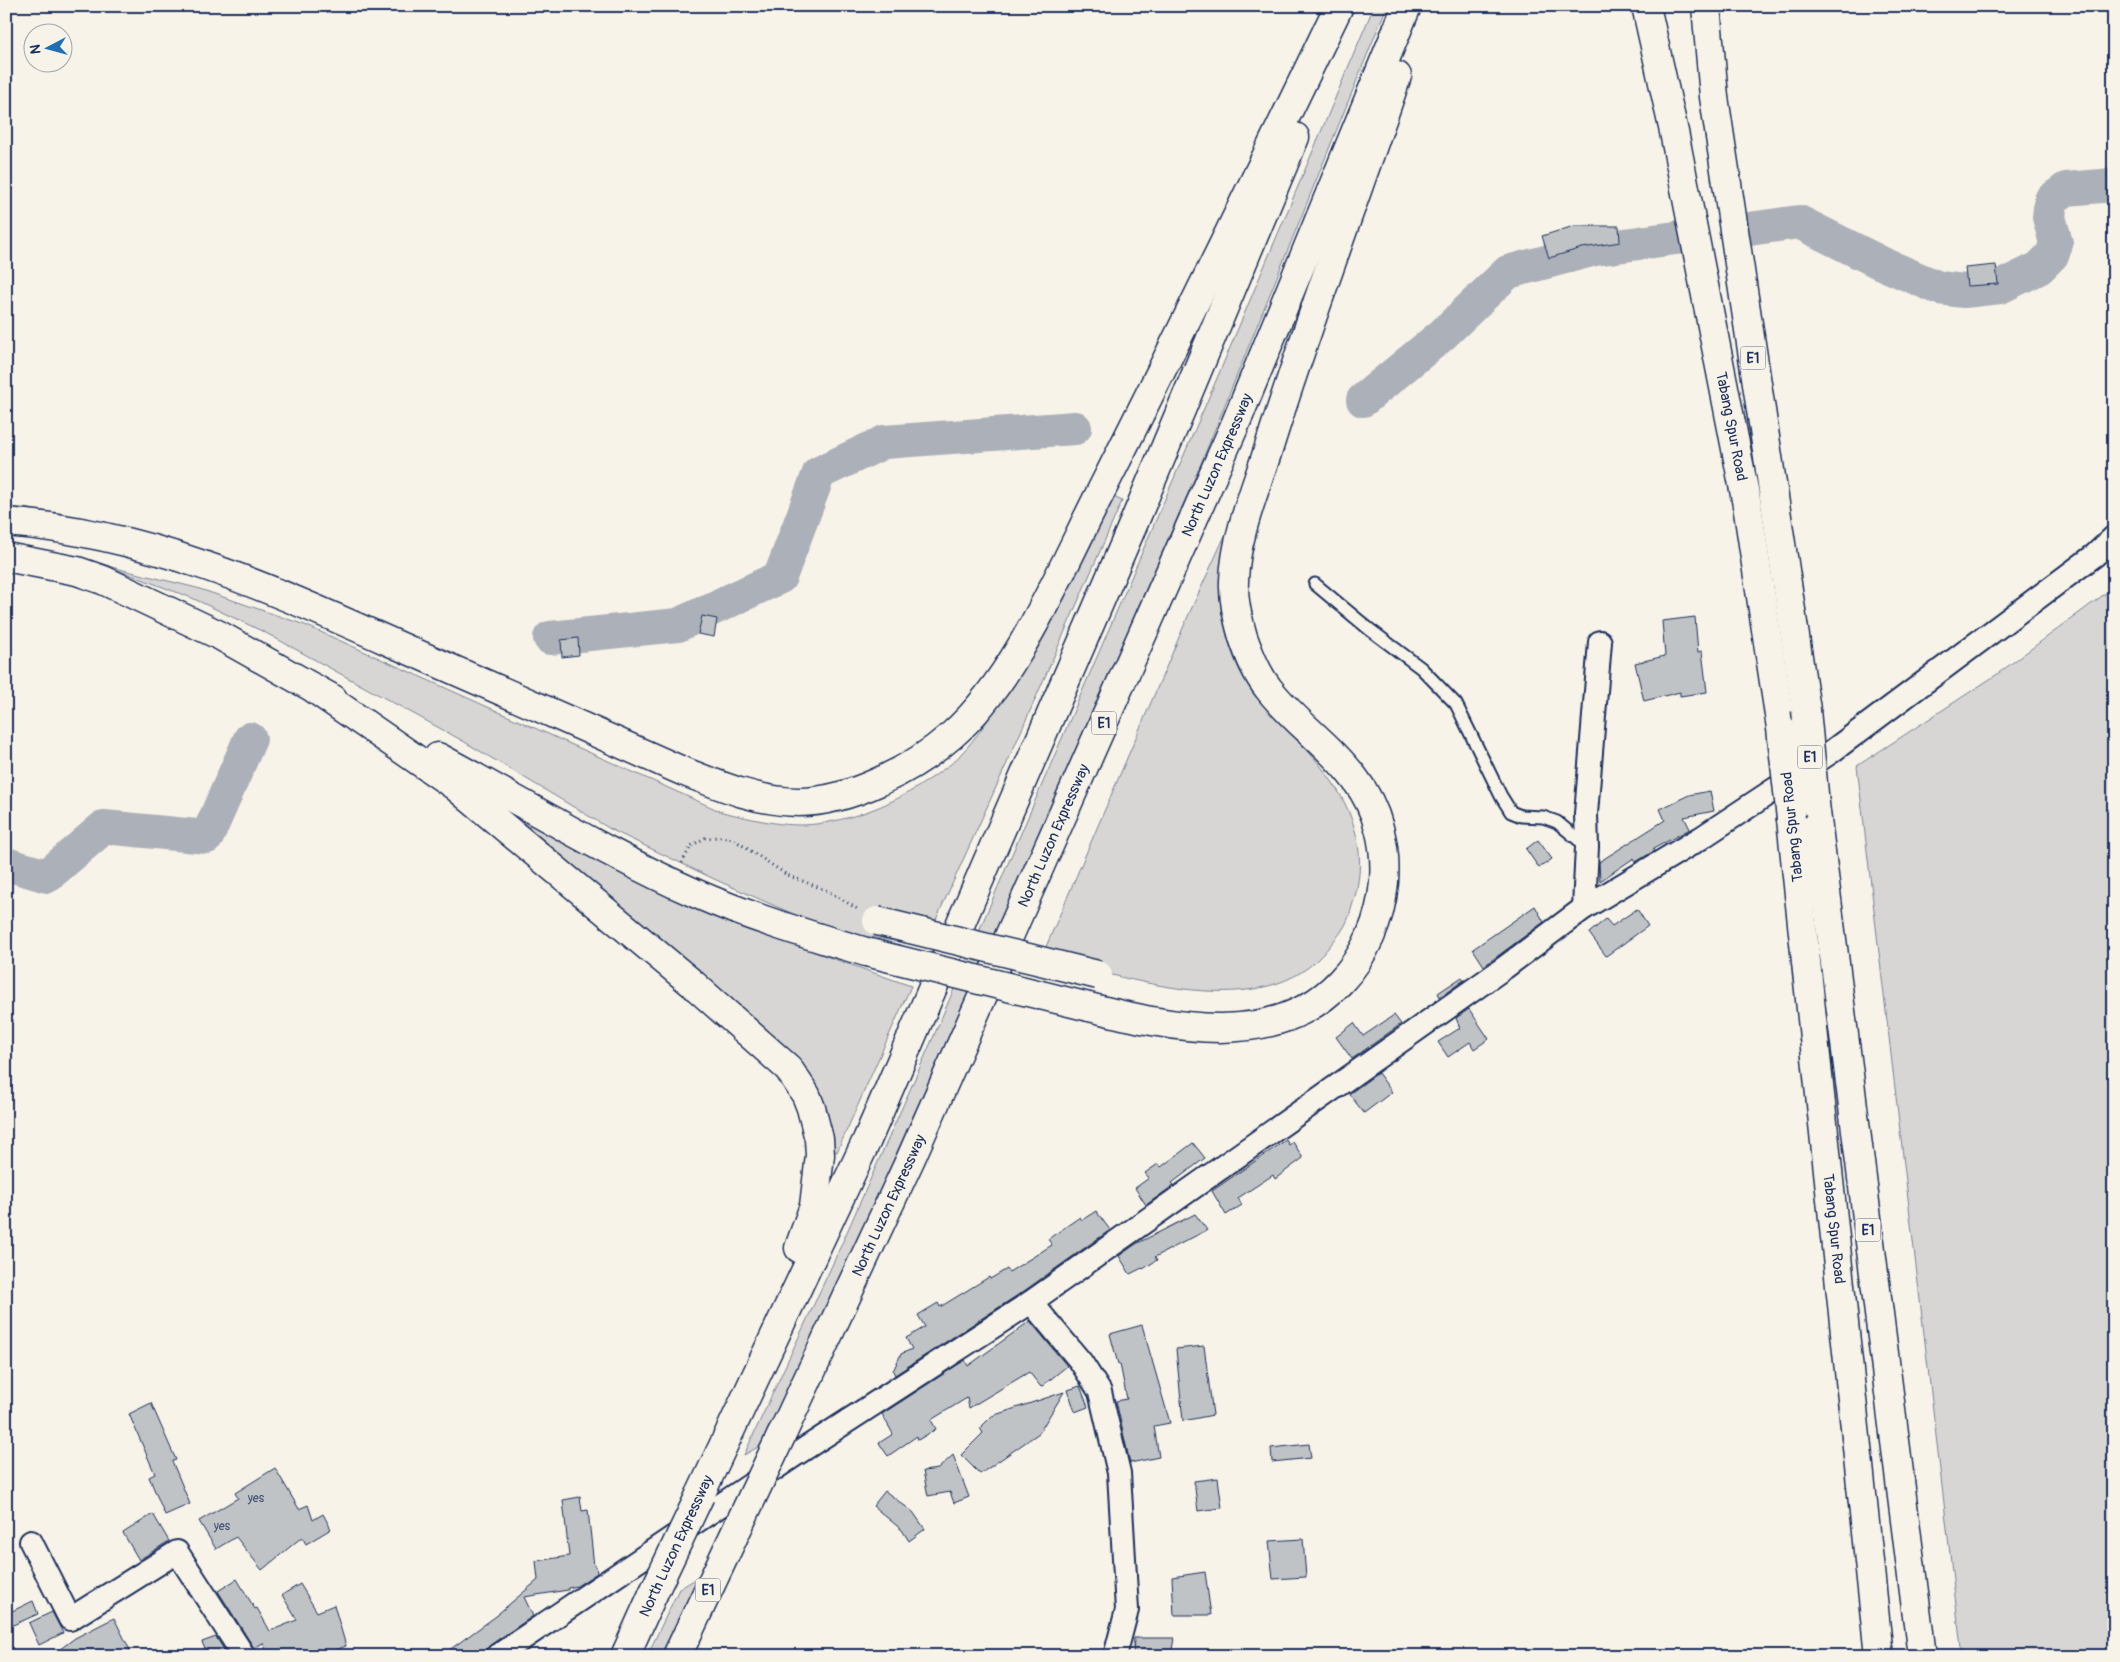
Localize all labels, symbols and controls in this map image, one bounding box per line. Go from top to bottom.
north arrow [22,22,72,72]
text: N [27,44,45,55]
road number: E1 [1740,346,1766,369]
street label: Tabang Spur Road [1711,370,1751,483]
street label: North Luzon Expressway [1178,390,1257,540]
road number: E1 [1092,711,1116,734]
road number: E1 [1798,746,1822,769]
street label: North Luzon Expressway [1014,761,1094,910]
street label: Tabang Spur Road [1777,771,1808,883]
street label: North Luzon Expressway [848,1131,930,1280]
street label: Tabang Spur Road [1818,1173,1849,1285]
road number: E1 [1856,1218,1880,1242]
street label: North Luzon Expressway [635,1472,718,1620]
house number: yes [247,1491,265,1506]
house number: yes [213,1519,231,1534]
road number: E1 [696,1578,720,1602]

